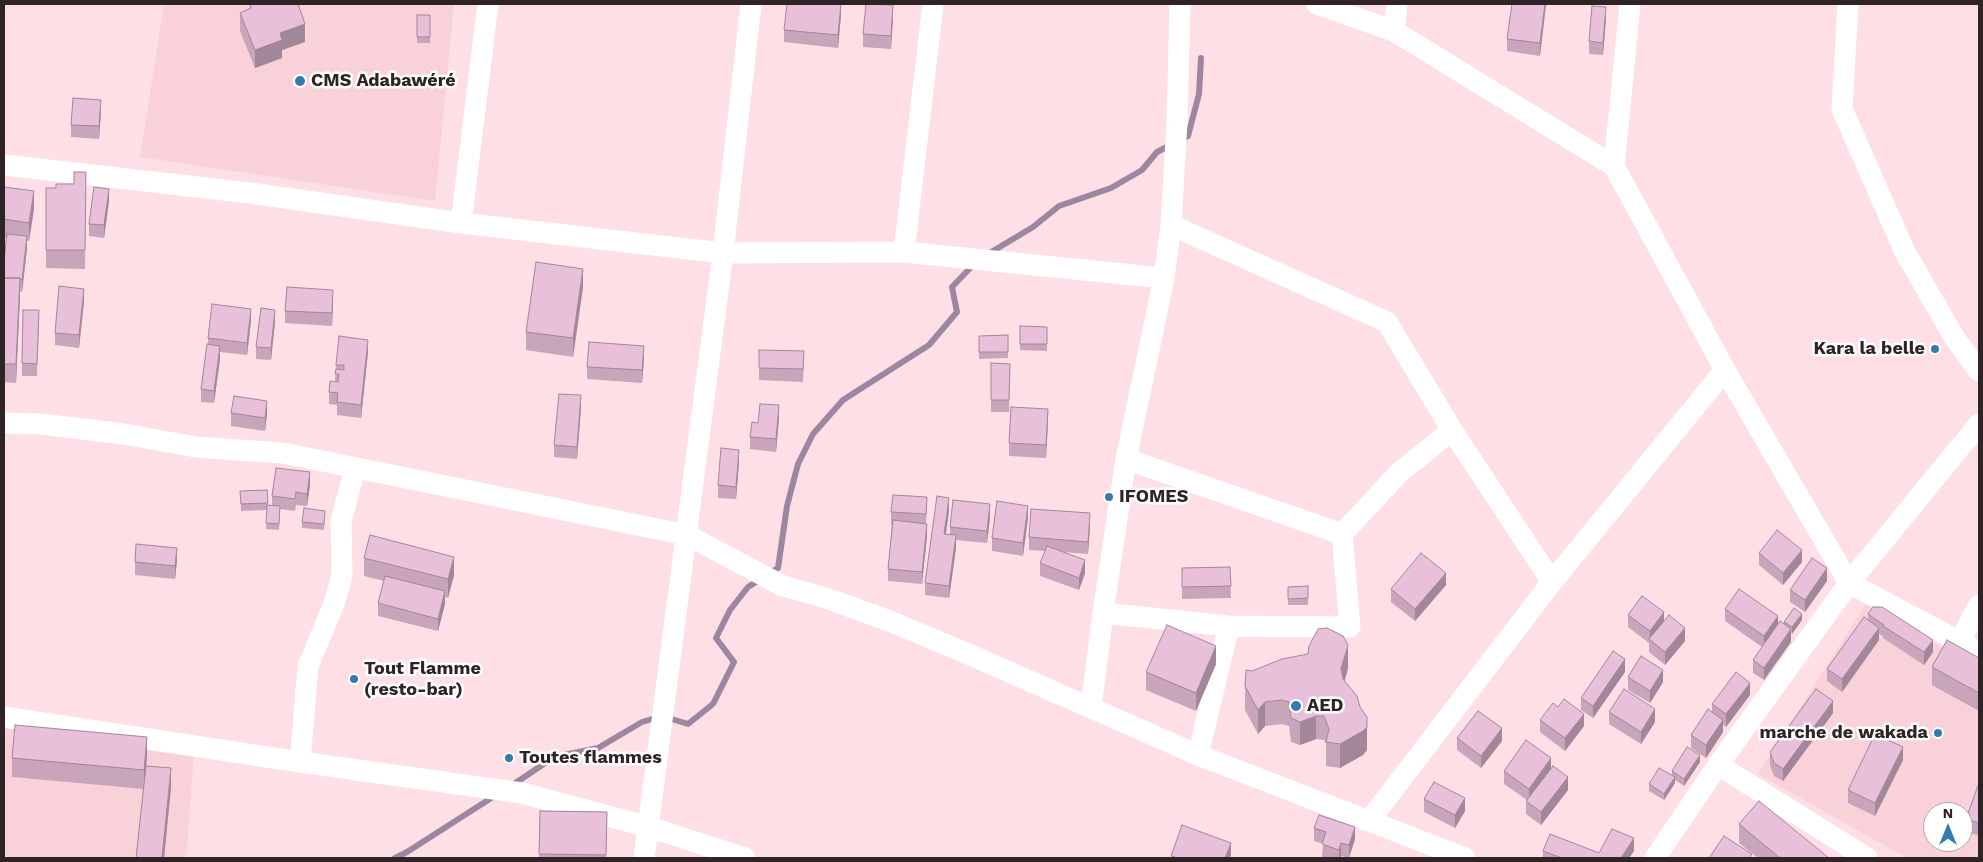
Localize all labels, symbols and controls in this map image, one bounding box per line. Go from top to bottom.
place label: CMS Adabawéré [311,70,456,92]
marker: CMS Adabawéré [293,74,307,88]
place label: Kara la belle [1813,338,1925,360]
marker: Kara la belle [1929,343,1941,355]
place label: IFOMES [1119,486,1188,508]
marker: IFOMES [1103,491,1115,503]
place label: Tout Flamme (resto-bar) [364,658,481,701]
marker: Tout Flamme (resto-bar) [348,673,360,685]
place label: AED [1307,695,1343,717]
marker: AED [1289,699,1303,713]
place label: marche de wakada [1760,722,1928,744]
marker: marche de wakada [1932,727,1944,739]
place label: Toutes flammes [519,747,662,769]
marker: Toutes flammes [503,752,515,764]
north arrow [1923,802,1973,852]
text: N [1943,805,1953,821]

